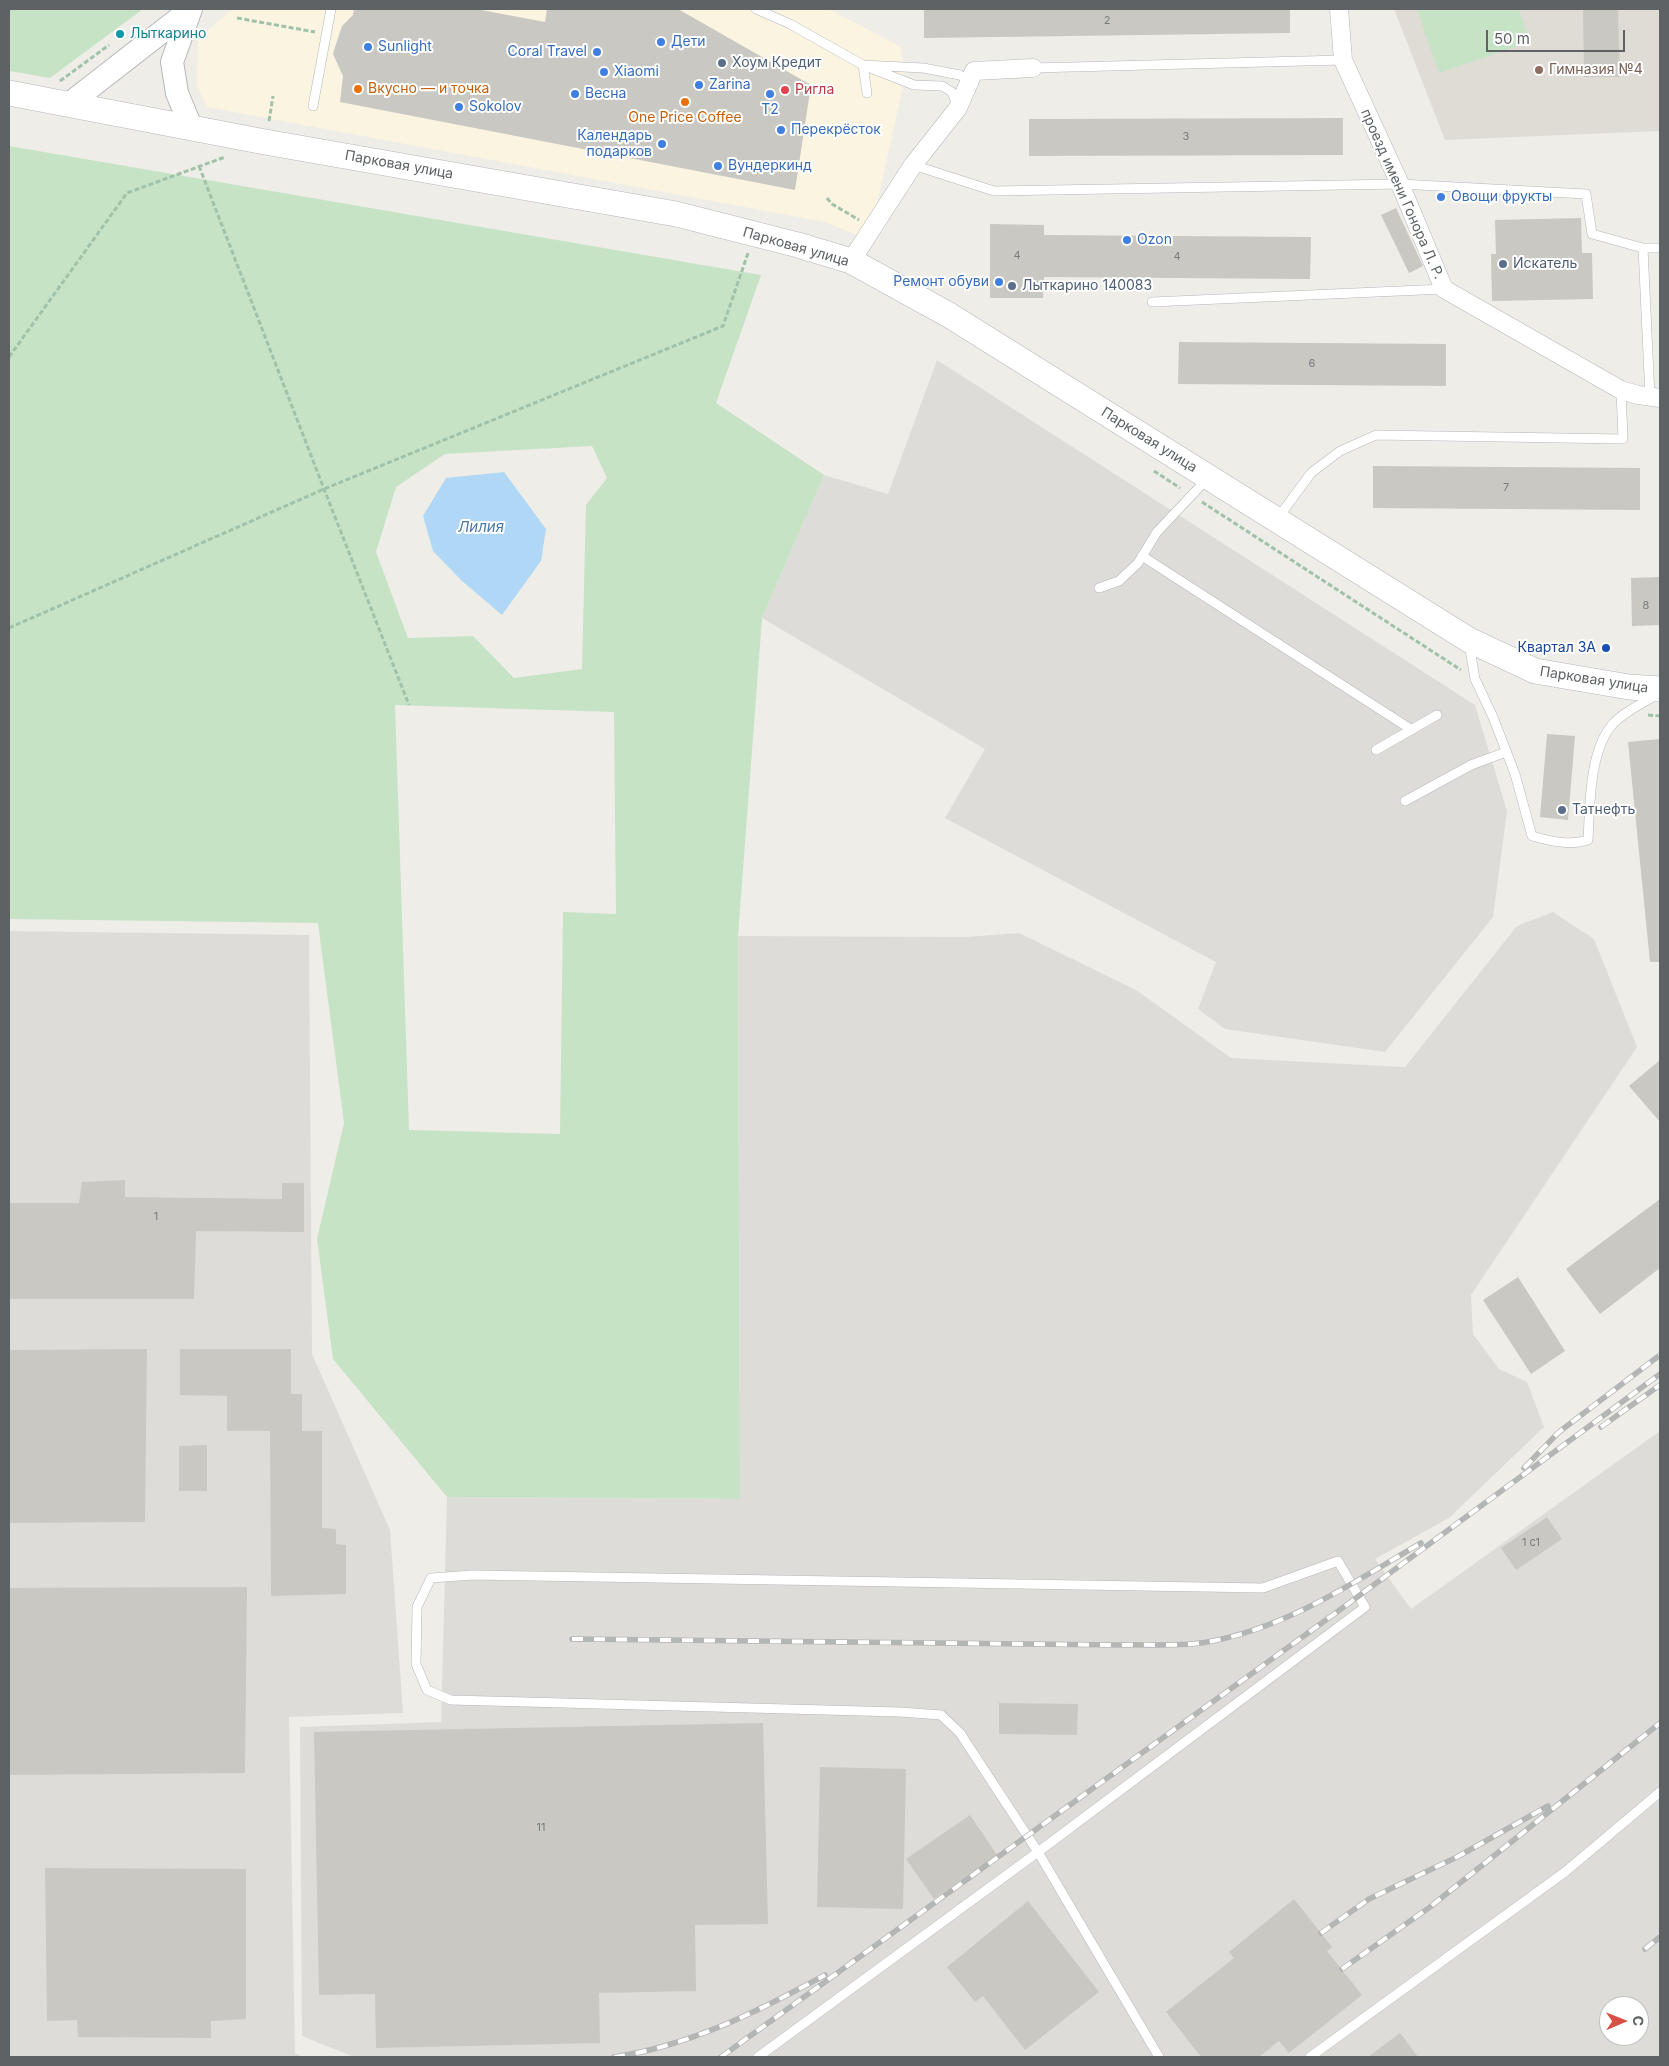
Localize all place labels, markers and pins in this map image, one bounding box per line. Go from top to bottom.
place label: Лыткарино [130,26,206,42]
marker: Лыткарино [114,28,126,40]
place label: Дети [671,34,706,50]
marker: Дети [655,36,667,48]
place label: Sunlight [378,39,432,55]
marker: Sunlight [362,41,374,53]
place label: Coral Travel [508,44,587,60]
marker: Coral Travel [591,46,603,58]
place label: Хоум Кредит [732,55,822,71]
marker: Хоум Кредит [716,57,728,69]
place label: Гимназия №4 [1549,62,1643,78]
place label: Xiaomi [614,64,659,80]
marker: Гимназия №4 [1533,64,1545,76]
marker: Xiaomi [598,66,610,78]
place label: Zarina [709,77,751,93]
marker: Zarina [693,79,705,91]
place label: Вкусно — и точка [368,81,489,97]
place label: Ригла [795,82,834,98]
marker: Вкусно — и точка [352,83,364,95]
marker: Ригла [779,84,791,96]
place label: Весна [585,86,626,102]
marker: Весна [569,88,581,100]
marker: T2 [764,88,776,100]
marker: One Price Coffee [679,96,691,108]
place label: Sokolov [469,99,522,115]
marker: Sokolov [453,101,465,113]
place label: T2 [761,102,779,118]
place label: One Price Coffee [628,110,742,126]
place label: Перекрёсток [791,122,881,138]
marker: Перекрёсток [775,124,787,136]
place label: Календарь подарков [577,128,652,160]
marker: Календарь подарков [656,138,668,150]
place label: Вундеркинд [728,158,812,174]
marker: Вундеркинд [712,160,724,172]
place label: Овощи фрукты [1451,189,1552,205]
marker: Овощи фрукты [1435,191,1447,203]
place label: Ozon [1137,232,1172,248]
marker: Ozon [1121,234,1133,246]
place label: Искатель [1513,256,1577,272]
marker: Искатель [1497,258,1509,270]
place label: Ремонт обуви [893,274,989,290]
marker: Ремонт обуви [993,276,1005,288]
place label: Лыткарино 140083 [1022,278,1152,294]
marker: Лыткарино 140083 [1006,280,1018,292]
place label: Квартал 3А [1518,640,1596,656]
marker: Квартал 3А [1600,642,1612,654]
place label: Татнефть [1572,802,1635,818]
marker: Татнефть [1556,804,1568,816]

